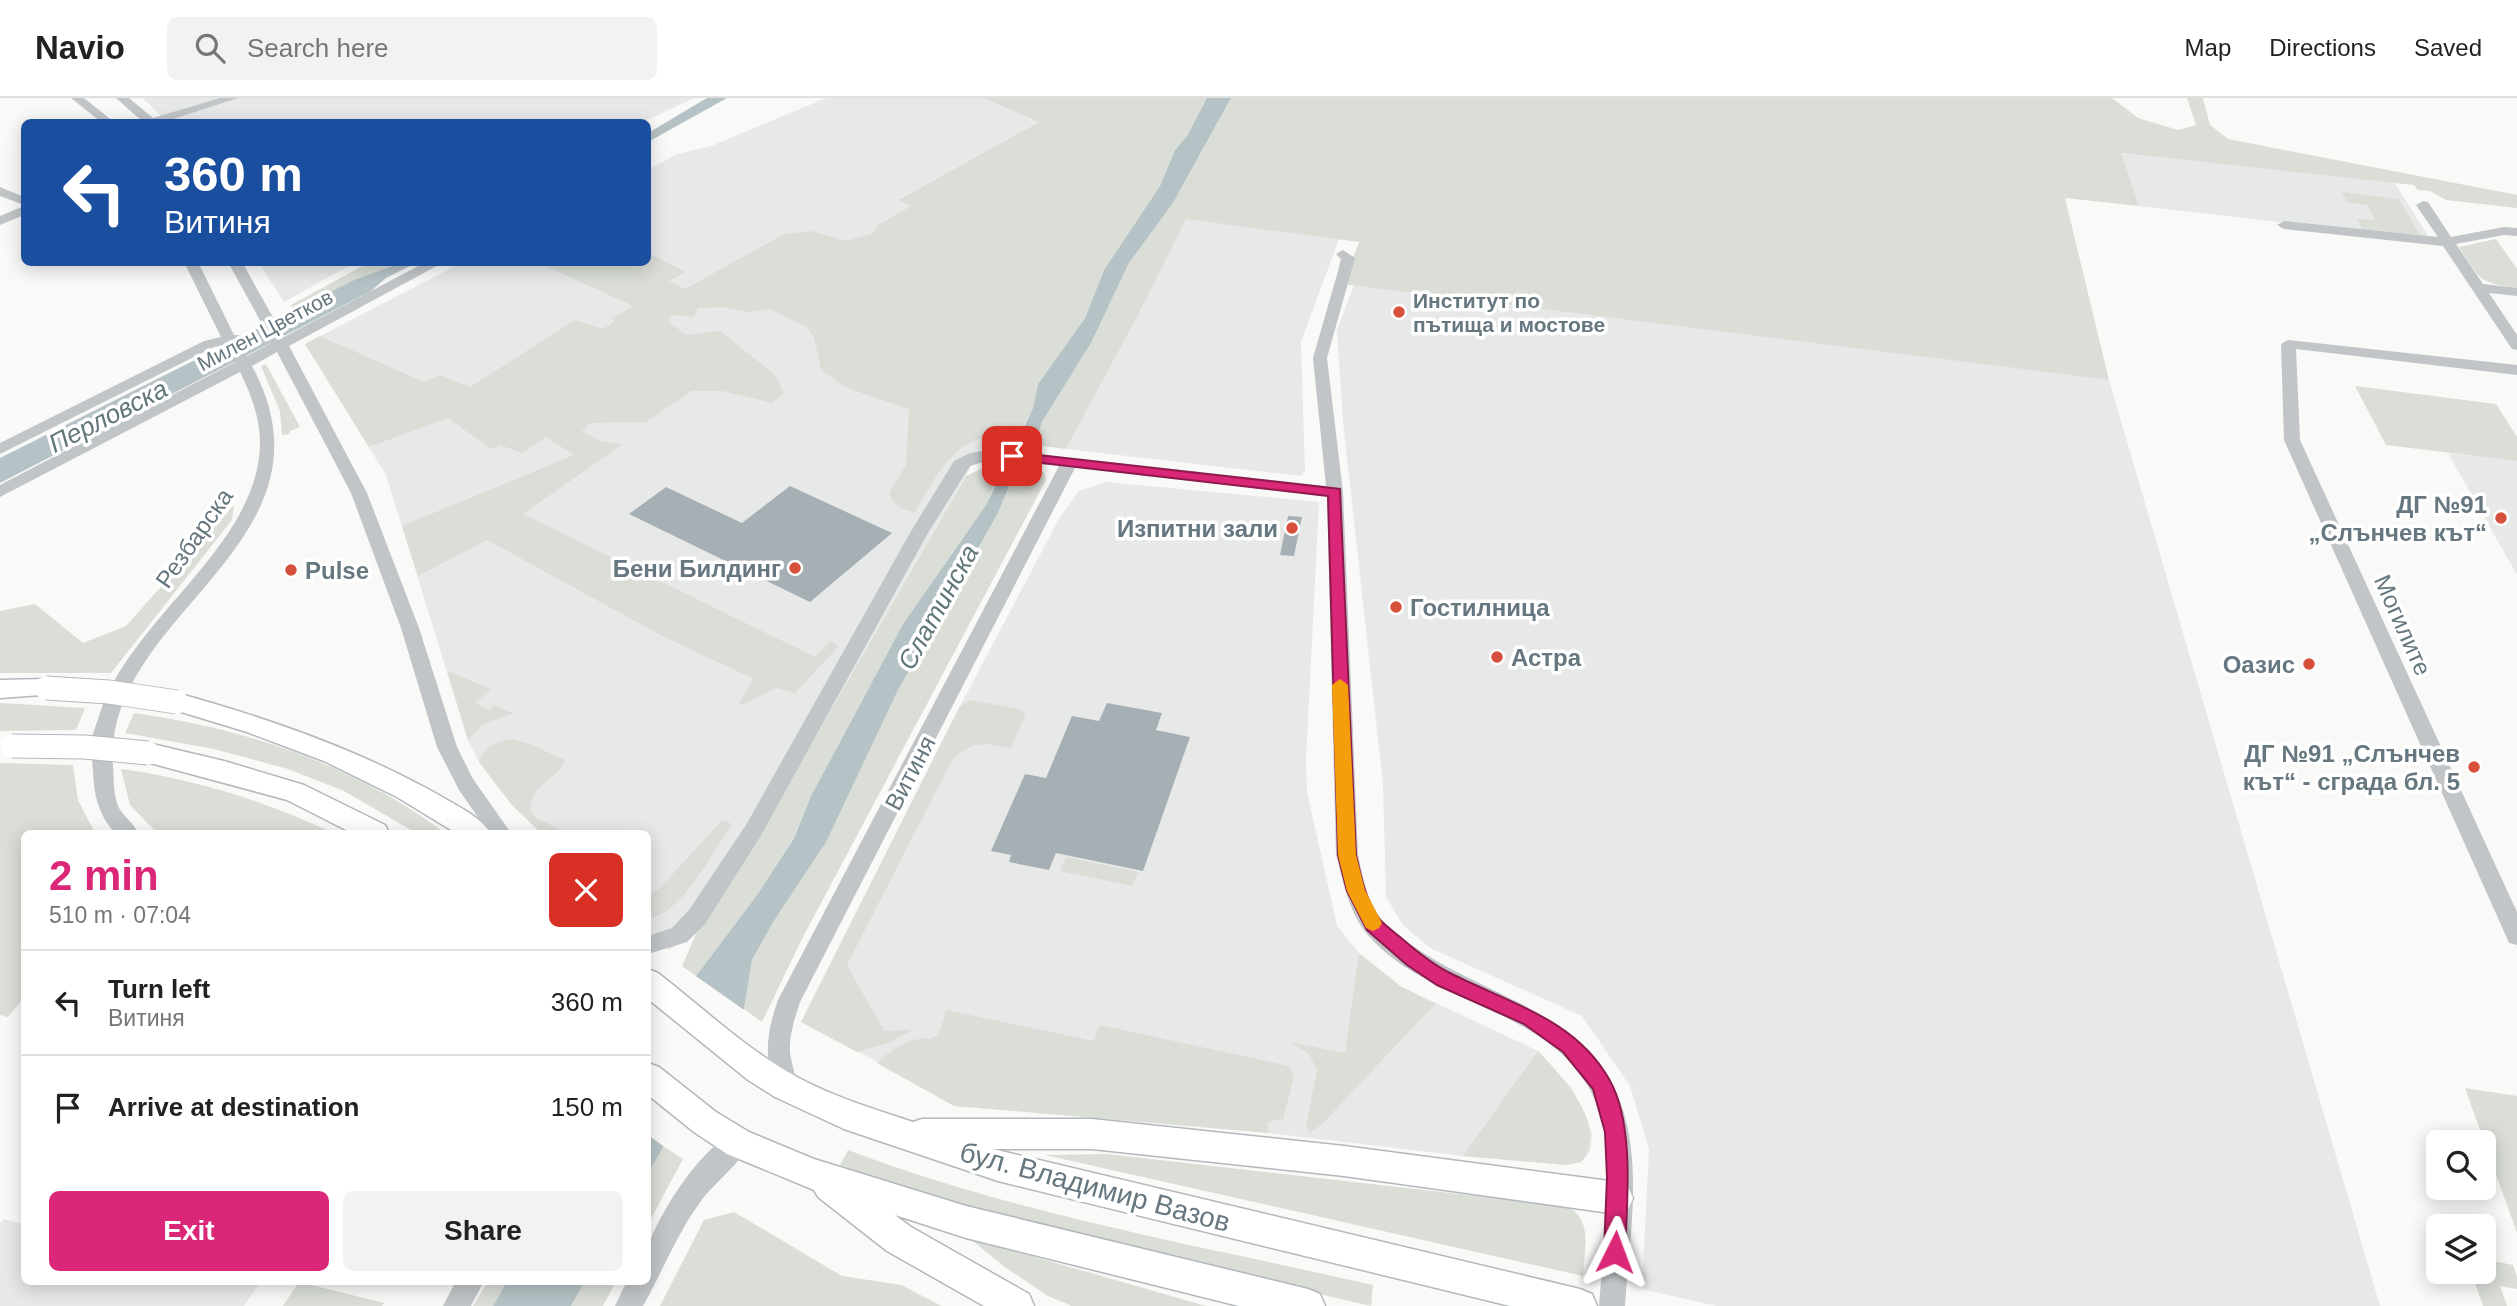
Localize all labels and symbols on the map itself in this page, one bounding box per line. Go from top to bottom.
street label: Милен Цветков [193,285,337,375]
place label: Институт по пътища и мостове [1413,289,1605,336]
marker: Институт по пътища и мостове [1391,304,1407,320]
water label: Перловска [44,373,172,459]
pin [982,426,1042,486]
street label: Резбарска [150,483,238,593]
place label: ДГ №91 „Слънчев кът“ [2308,491,2487,546]
marker: ДГ №91 „Слънчев кът“ [2493,510,2509,526]
place label: Изпитни зали [1117,515,1278,542]
marker: Изпитни зали [1284,520,1300,536]
water label: Слатинска [891,539,985,675]
place label: Бени Билдинг [613,555,781,582]
place label: Pulse [305,557,369,584]
marker: Бени Билдинг [787,560,803,576]
marker: Pulse [283,562,299,578]
street label: Могилите [2369,571,2437,679]
place label: Гостилница [1410,594,1550,621]
marker: Гостилница [1388,599,1404,615]
place label: Астра [1511,644,1582,671]
marker: Астра [1489,649,1505,665]
place label: Оазис [2223,651,2295,678]
marker: Оазис [2301,656,2317,672]
street label: Витиня [879,731,941,815]
place label: ДГ №91 „Слънчев кът“ - сграда бл. 5 [2243,740,2460,795]
marker: ДГ №91 „Слънчев кът“ - сграда бл. 5 [2466,759,2482,775]
street label: бул. Владимир Вазов [957,1136,1233,1238]
position arrow [1578,1215,1652,1289]

